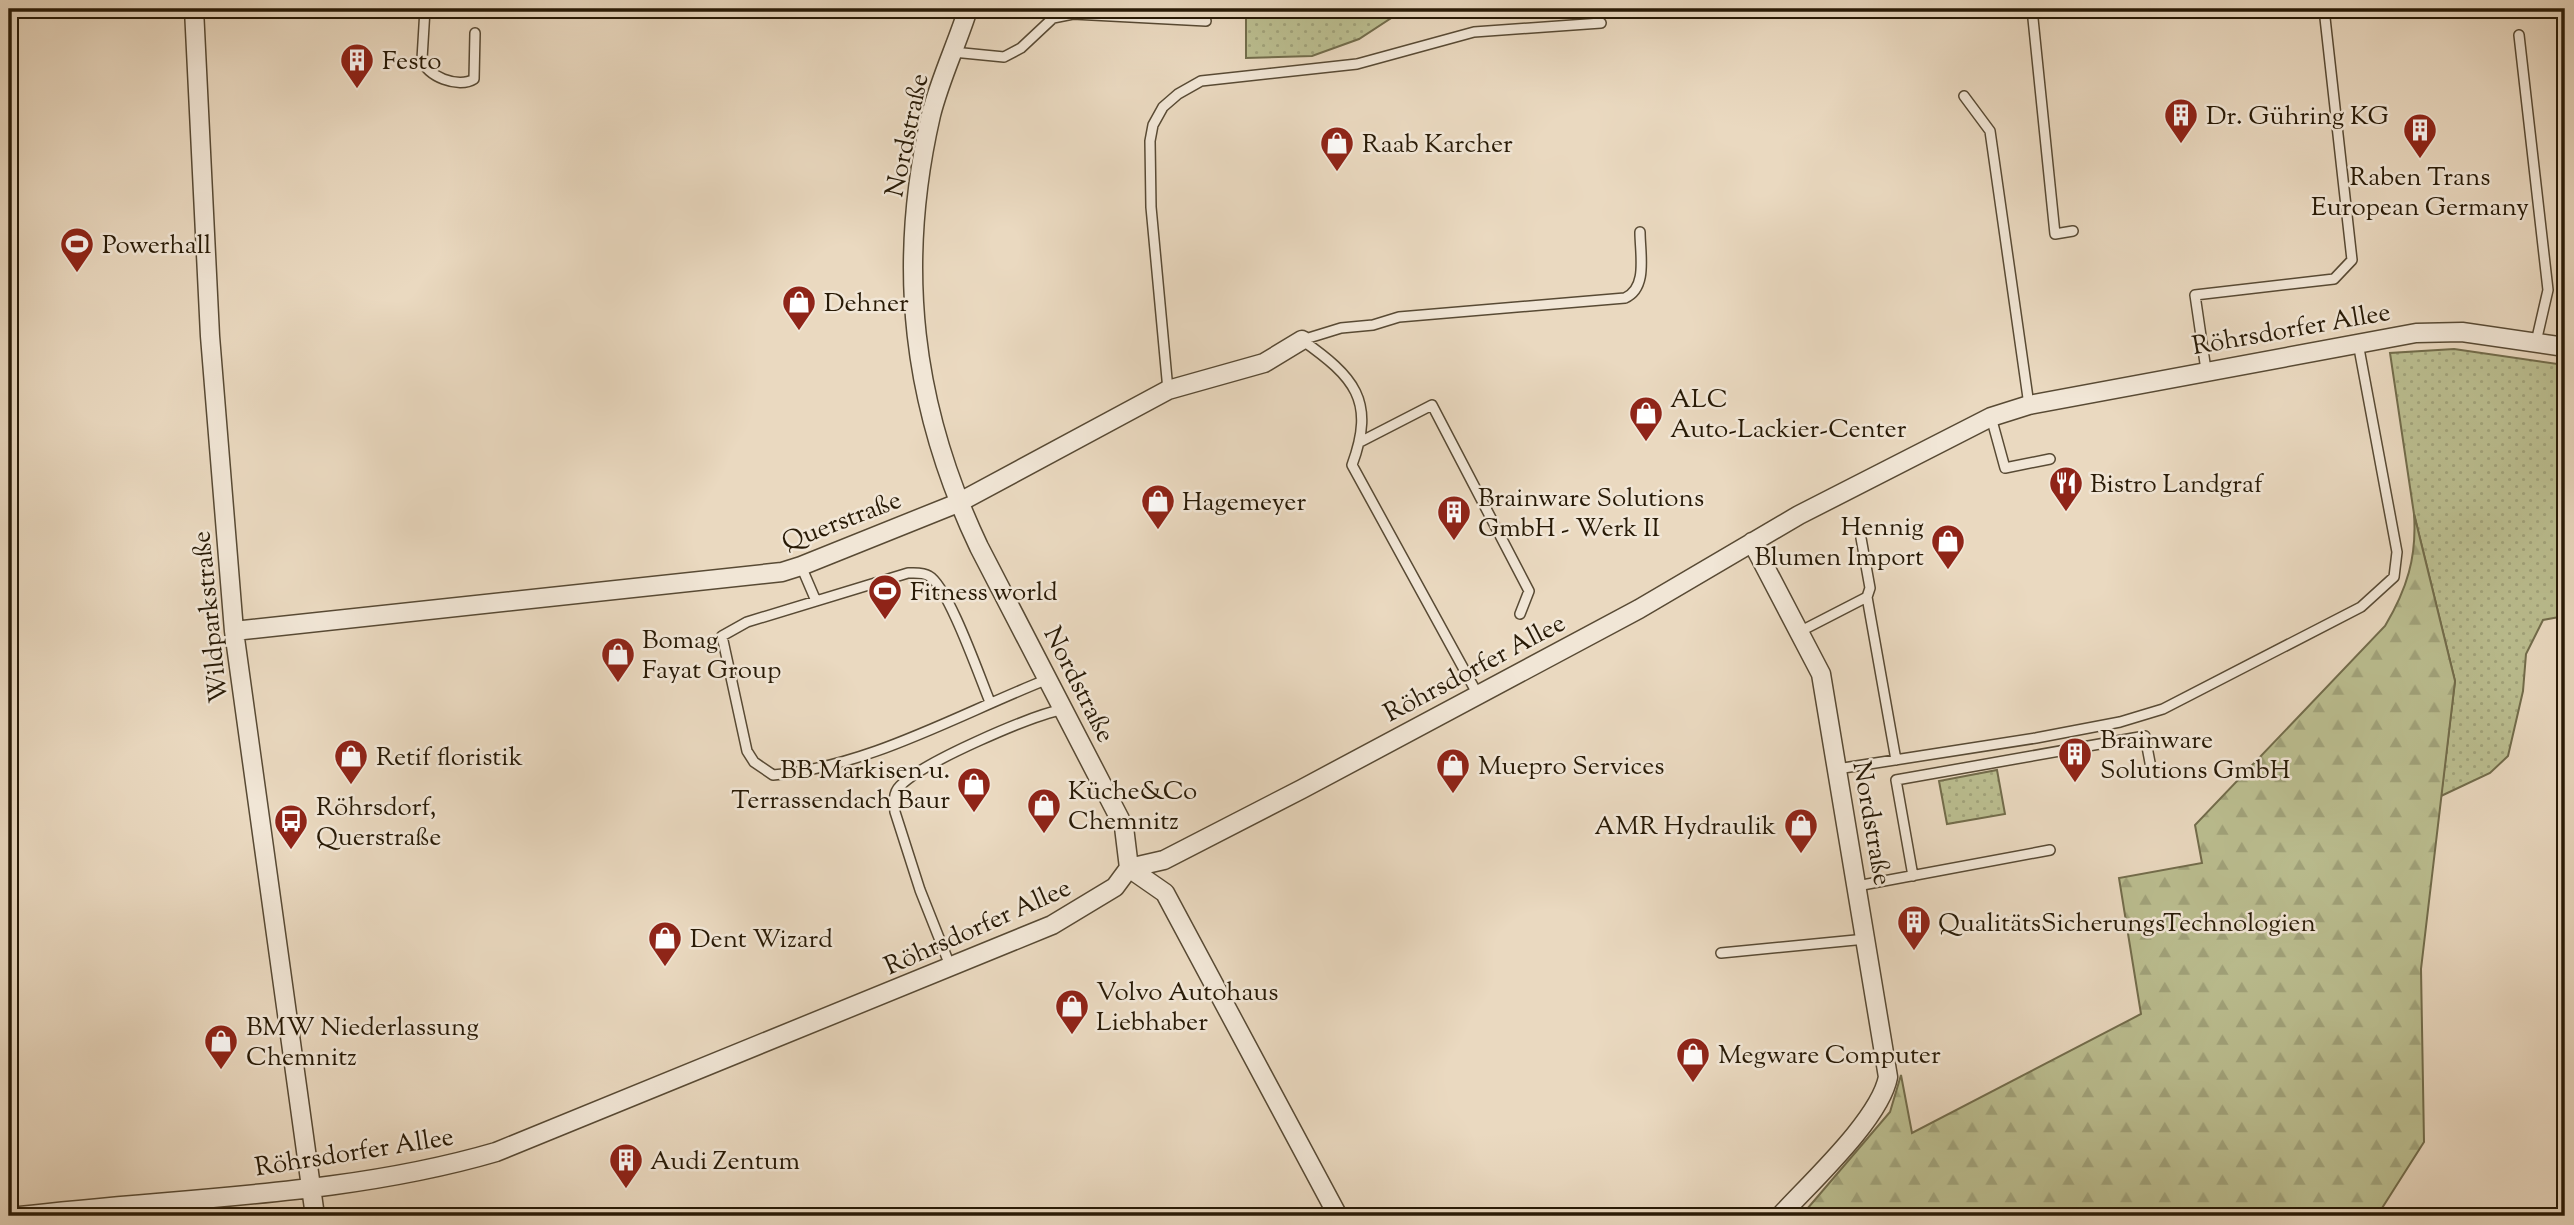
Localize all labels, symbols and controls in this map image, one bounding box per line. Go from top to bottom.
building icon: Festo [338,41,376,90]
place label: Festo [382,44,441,81]
street label: Nordstraße [877,70,940,201]
building icon: Dr. Gühring KG [2162,96,2200,145]
place label: Dr. Gühring KG [2206,99,2389,136]
building icon: Raben Trans European Germany [2401,111,2439,160]
shop icon: Raab Karcher [1318,124,1356,173]
place label: Raab Karcher [1362,127,1513,164]
place label: Raben Trans European Germany [2311,160,2529,227]
sports icon: Powerhall [58,225,96,274]
place label: Powerhall [102,228,211,265]
shop icon: Dehner [780,283,818,332]
place label: Dehner [824,286,909,323]
street label: Röhrsdorfer Allee [2189,295,2394,366]
place label: ALC Auto-Lackier-Center [1670,382,1907,449]
shop icon: ALC Auto-Lackier-Center [1627,394,1665,443]
restaurant icon: Bistro Landgraf [2047,464,2085,513]
place label: Bistro Landgraf [2090,467,2264,504]
place label: Brainware Solutions GmbH - Werk II [1478,481,1704,548]
shop icon: Hagemeyer [1139,482,1177,531]
street label: Querstraße [777,483,907,562]
place label: Hagemeyer [1182,485,1306,522]
building icon: Brainware Solutions GmbH - Werk II [1435,493,1473,542]
place label: Hennig Blumen Import [1754,510,1924,577]
shop icon: Hennig Blumen Import [1929,522,1967,571]
street label: Wildparkstraße [184,529,239,705]
sports icon: Fitness world [866,572,904,621]
place label: Fitness world [910,575,1058,612]
street label: Röhrsdorfer Allee [1378,606,1573,733]
street label: Nordstraße [1033,621,1123,750]
place label: Bomag Fayat Group [642,623,781,690]
shop icon: Bomag Fayat Group [599,635,637,684]
place label: Brainware Solutions GmbH [2100,723,2291,790]
building icon: Brainware Solutions GmbH [2056,735,2094,784]
shop icon: Retif floristik [332,737,370,786]
place label: Retif floristik [376,740,523,777]
shop icon: Muepro Services [1434,746,1472,795]
place label: Muepro Services [1478,749,1665,786]
place label: BB Markisen u. Terrassendach Baur [731,753,950,820]
street label: Nordstraße [1841,758,1900,889]
shop icon: BB Markisen u. Terrassendach Baur [955,765,993,814]
place label: Küche&Co Chemnitz [1068,774,1197,841]
shop icon: Küche&Co Chemnitz [1025,786,1063,835]
place label: Röhrsdorf, Querstraße [316,790,441,857]
bus stop icon: Röhrsdorf, Querstraße [272,802,310,851]
shop icon: AMR Hydraulik [1782,806,1820,855]
place label: AMR Hydraulik [1594,809,1776,846]
street label: Röhrsdorfer Allee [879,871,1077,986]
building icon: QualitätsSicherungsTechnologien [1895,903,1933,952]
place label: QualitätsSicherungsTechnologien [1938,906,2316,943]
shop icon: Dent Wizard [646,919,684,968]
place label: Dent Wizard [690,922,833,959]
place label: Volvo Autohaus Liebhaber [1096,975,1278,1042]
shop icon: Volvo Autohaus Liebhaber [1053,987,1091,1036]
place label: BMW Niederlassung Chemnitz [246,1010,479,1077]
shop icon: BMW Niederlassung Chemnitz [202,1022,240,1071]
shop icon: Megware Computer [1674,1035,1712,1084]
place label: Megware Computer [1718,1038,1941,1075]
street label: Röhrsdorfer Allee [252,1119,456,1187]
building icon: Audi Zentum [607,1141,645,1190]
place label: Audi Zentum [650,1144,800,1181]

